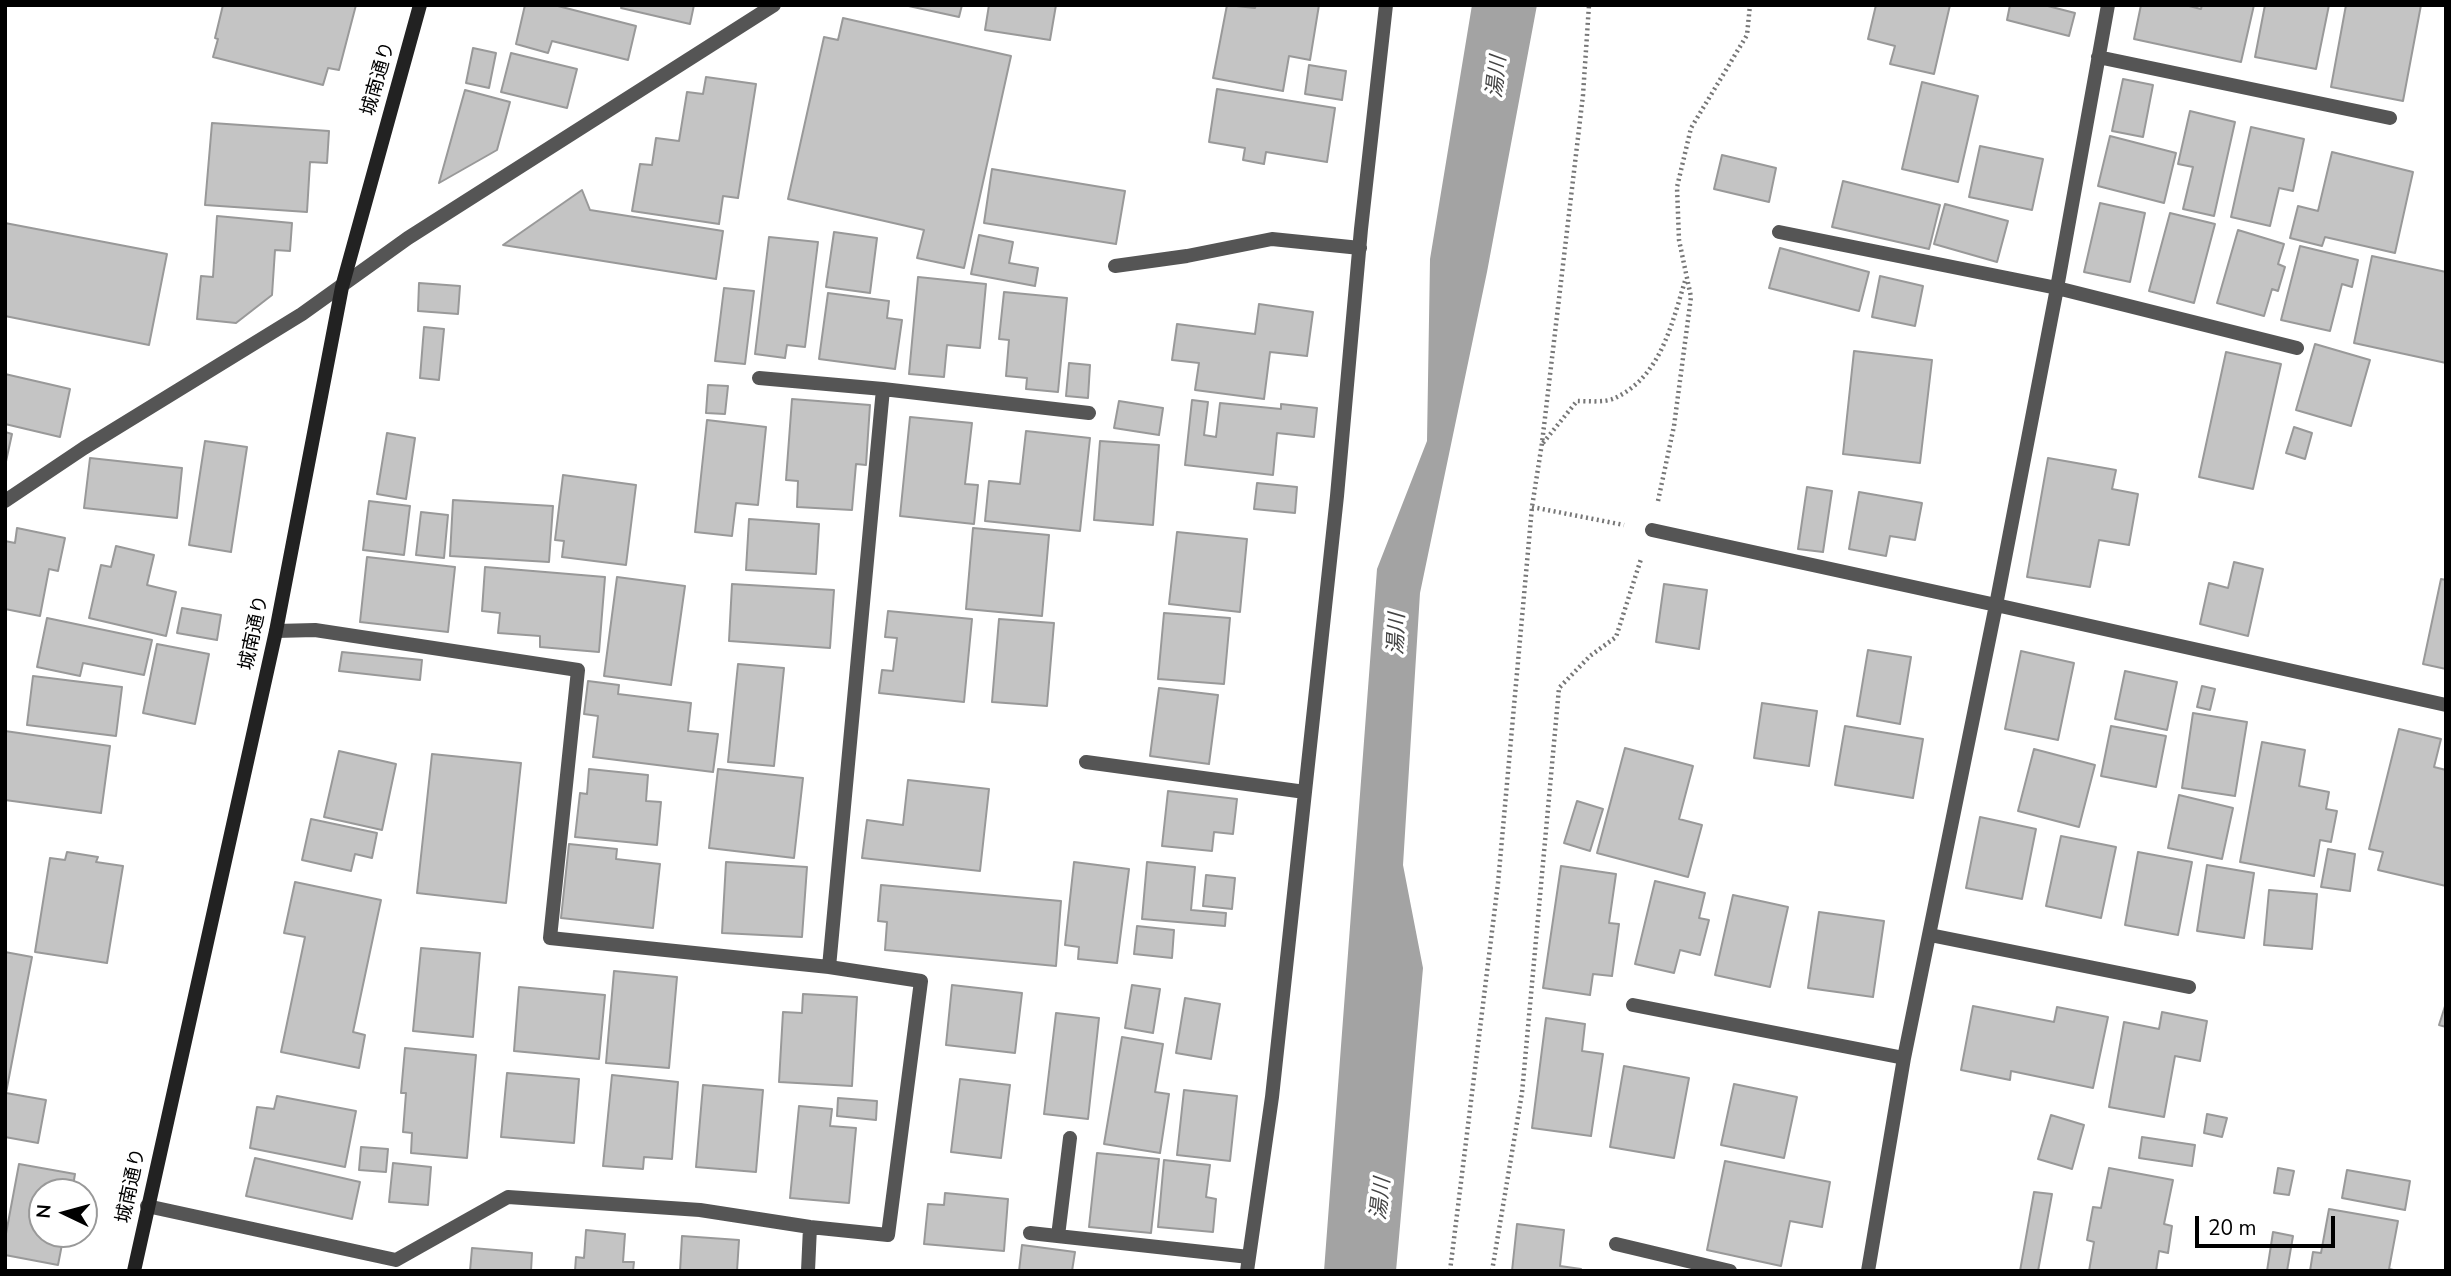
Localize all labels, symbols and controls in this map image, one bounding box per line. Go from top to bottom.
street label: 城南通り [358,39,400,119]
water label: 湯川 [1483,55,1513,99]
street label: 城南通り [236,593,274,673]
water label: 湯川 [1385,613,1411,655]
street label: 城南通り [113,1146,151,1226]
water label: 湯川 [1367,1177,1397,1221]
north arrow [28,1178,98,1248]
scale bar [2199,1202,2339,1246]
text: N [31,1203,58,1220]
text: 20 m [2208,1214,2257,1242]

